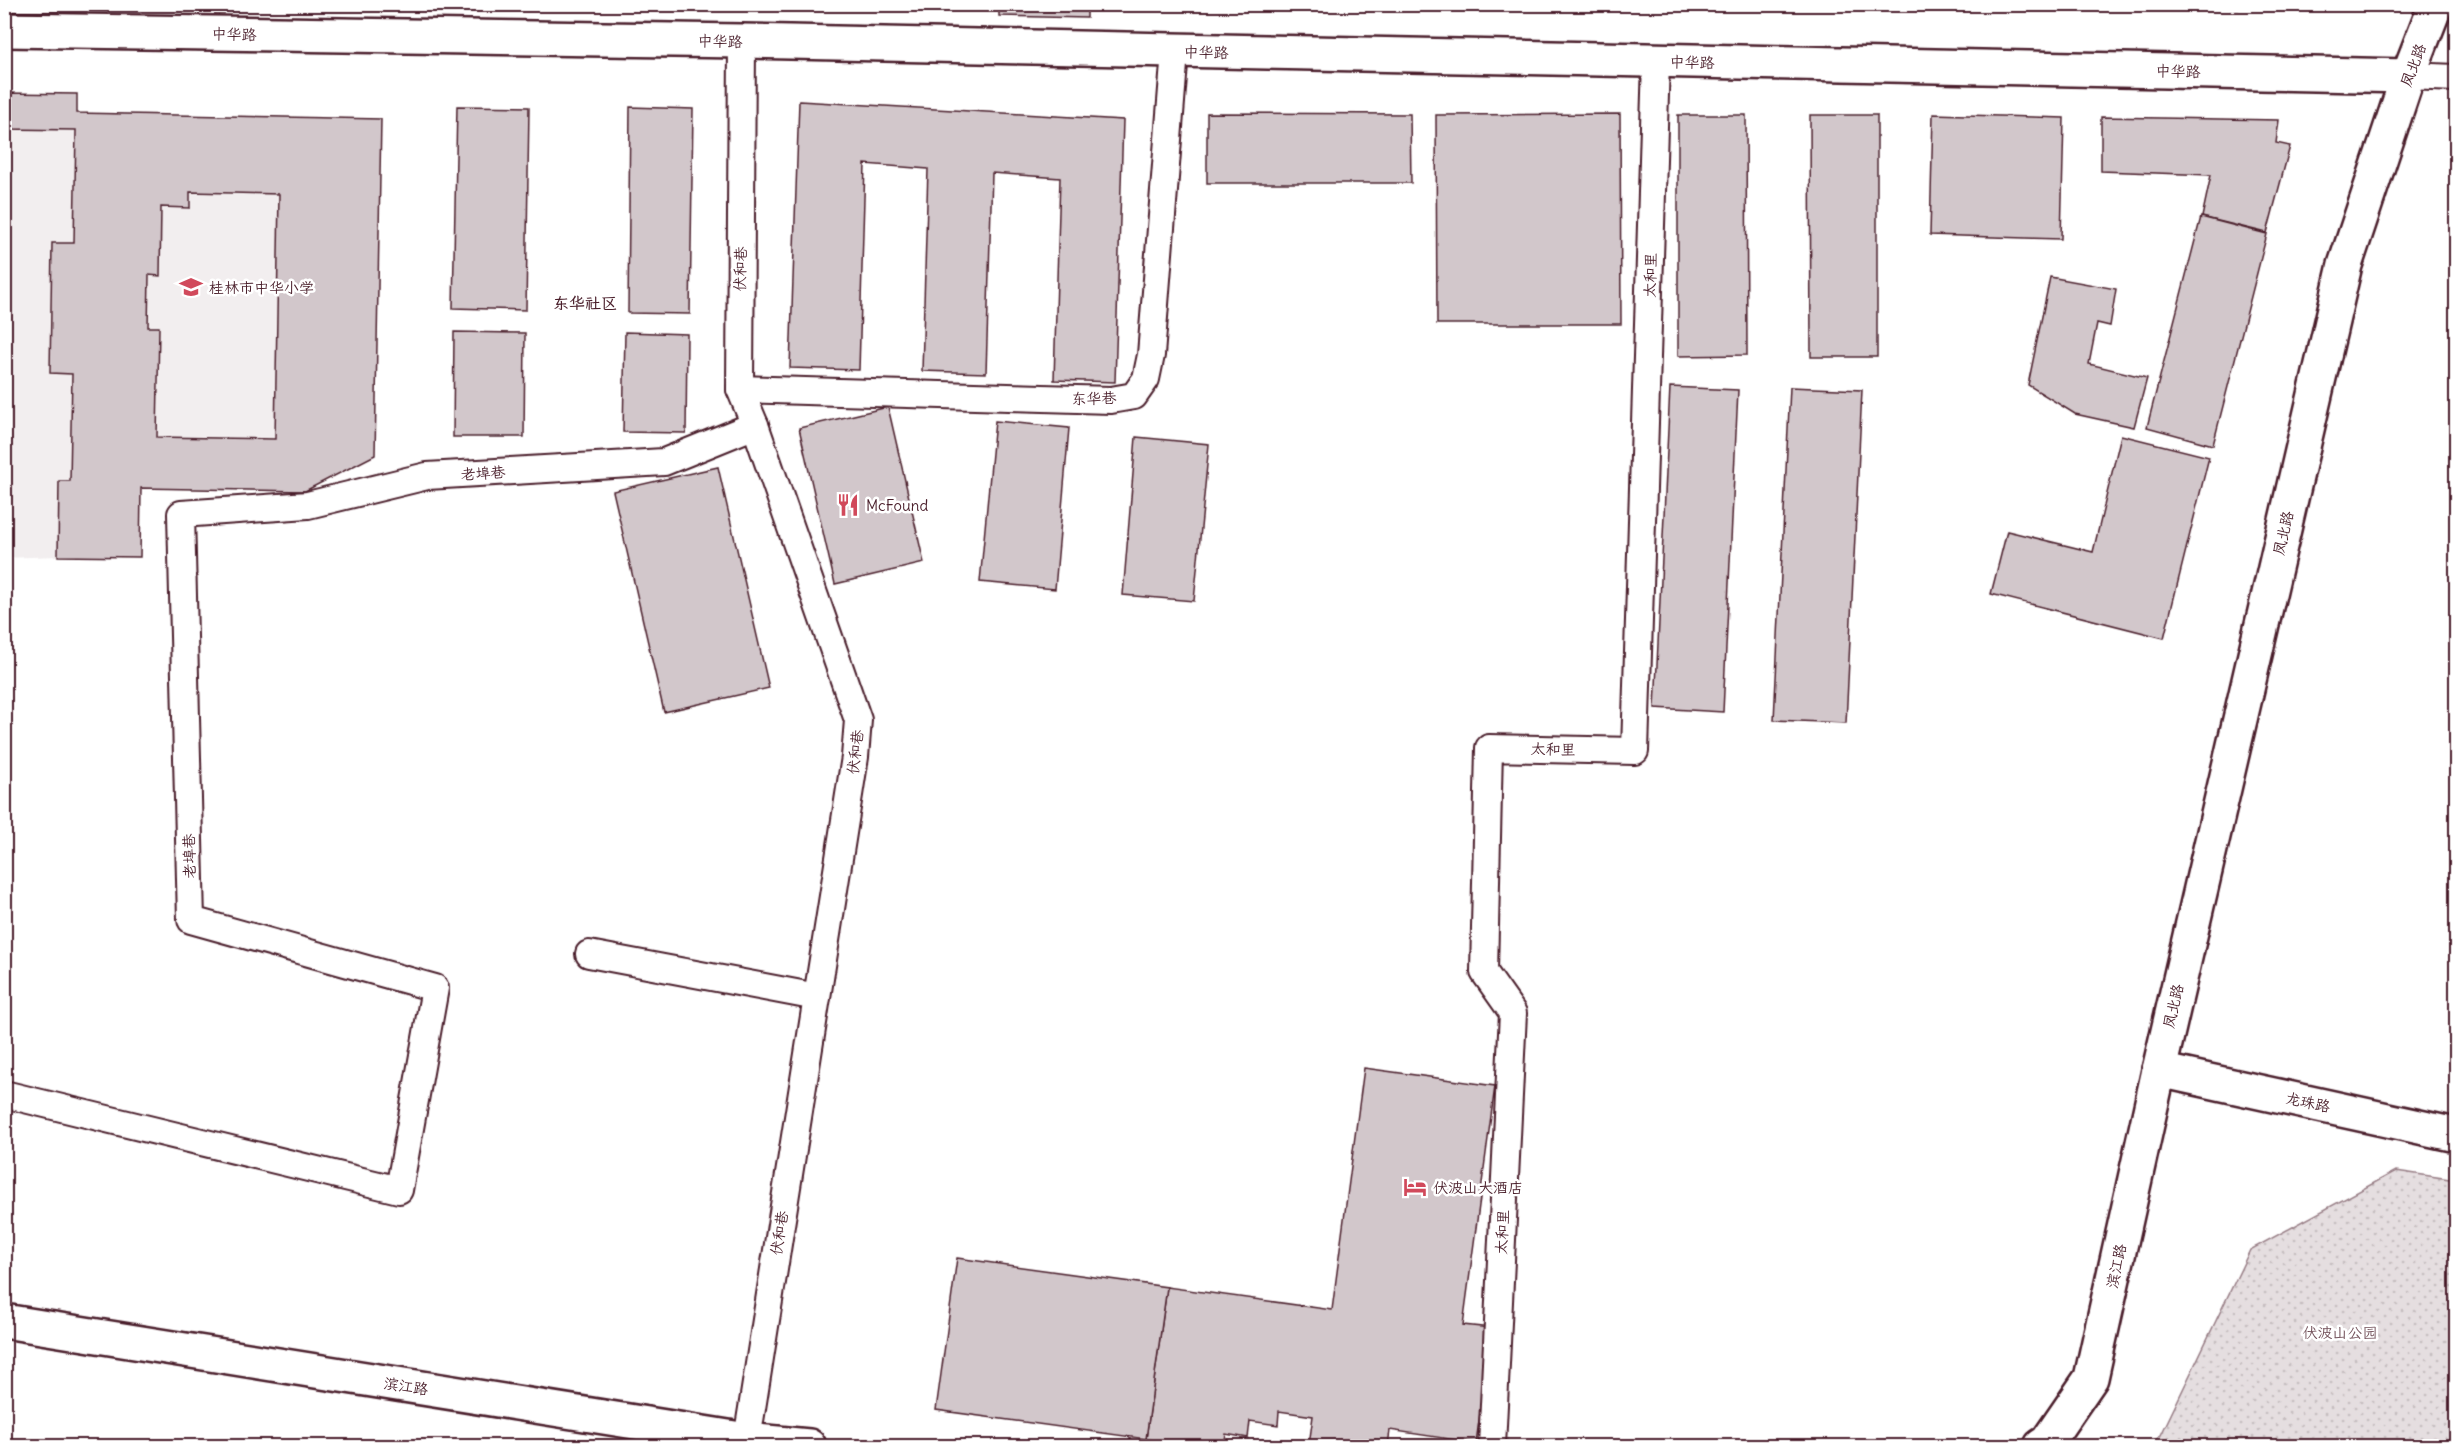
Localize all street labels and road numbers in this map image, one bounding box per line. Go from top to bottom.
street label: 中华路 [211,24,257,44]
street label: 中华路 [697,31,743,51]
street label: 凤北路 [2396,41,2430,89]
street label: 中华路 [1183,42,1229,62]
street label: 中华路 [1669,52,1715,72]
street label: 中华路 [2155,61,2201,81]
street label: 伏和巷 [730,246,750,292]
street label: 太和里 [1640,252,1660,298]
street label: 东华巷 [1071,388,1117,408]
street label: 老埠巷 [460,462,506,484]
street label: 凤北路 [2269,509,2297,557]
street label: 伏和巷 [843,729,867,775]
street label: 太和里 [1530,739,1576,759]
street label: 老埠巷 [179,833,199,879]
street label: 凤北路 [2159,982,2187,1030]
street label: 龙珠路 [2284,1088,2332,1116]
street label: 伏和巷 [766,1209,792,1257]
street label: 太和里 [1491,1209,1513,1255]
street label: 滨江路 [2102,1242,2130,1290]
street label: 滨江路 [382,1373,430,1399]

